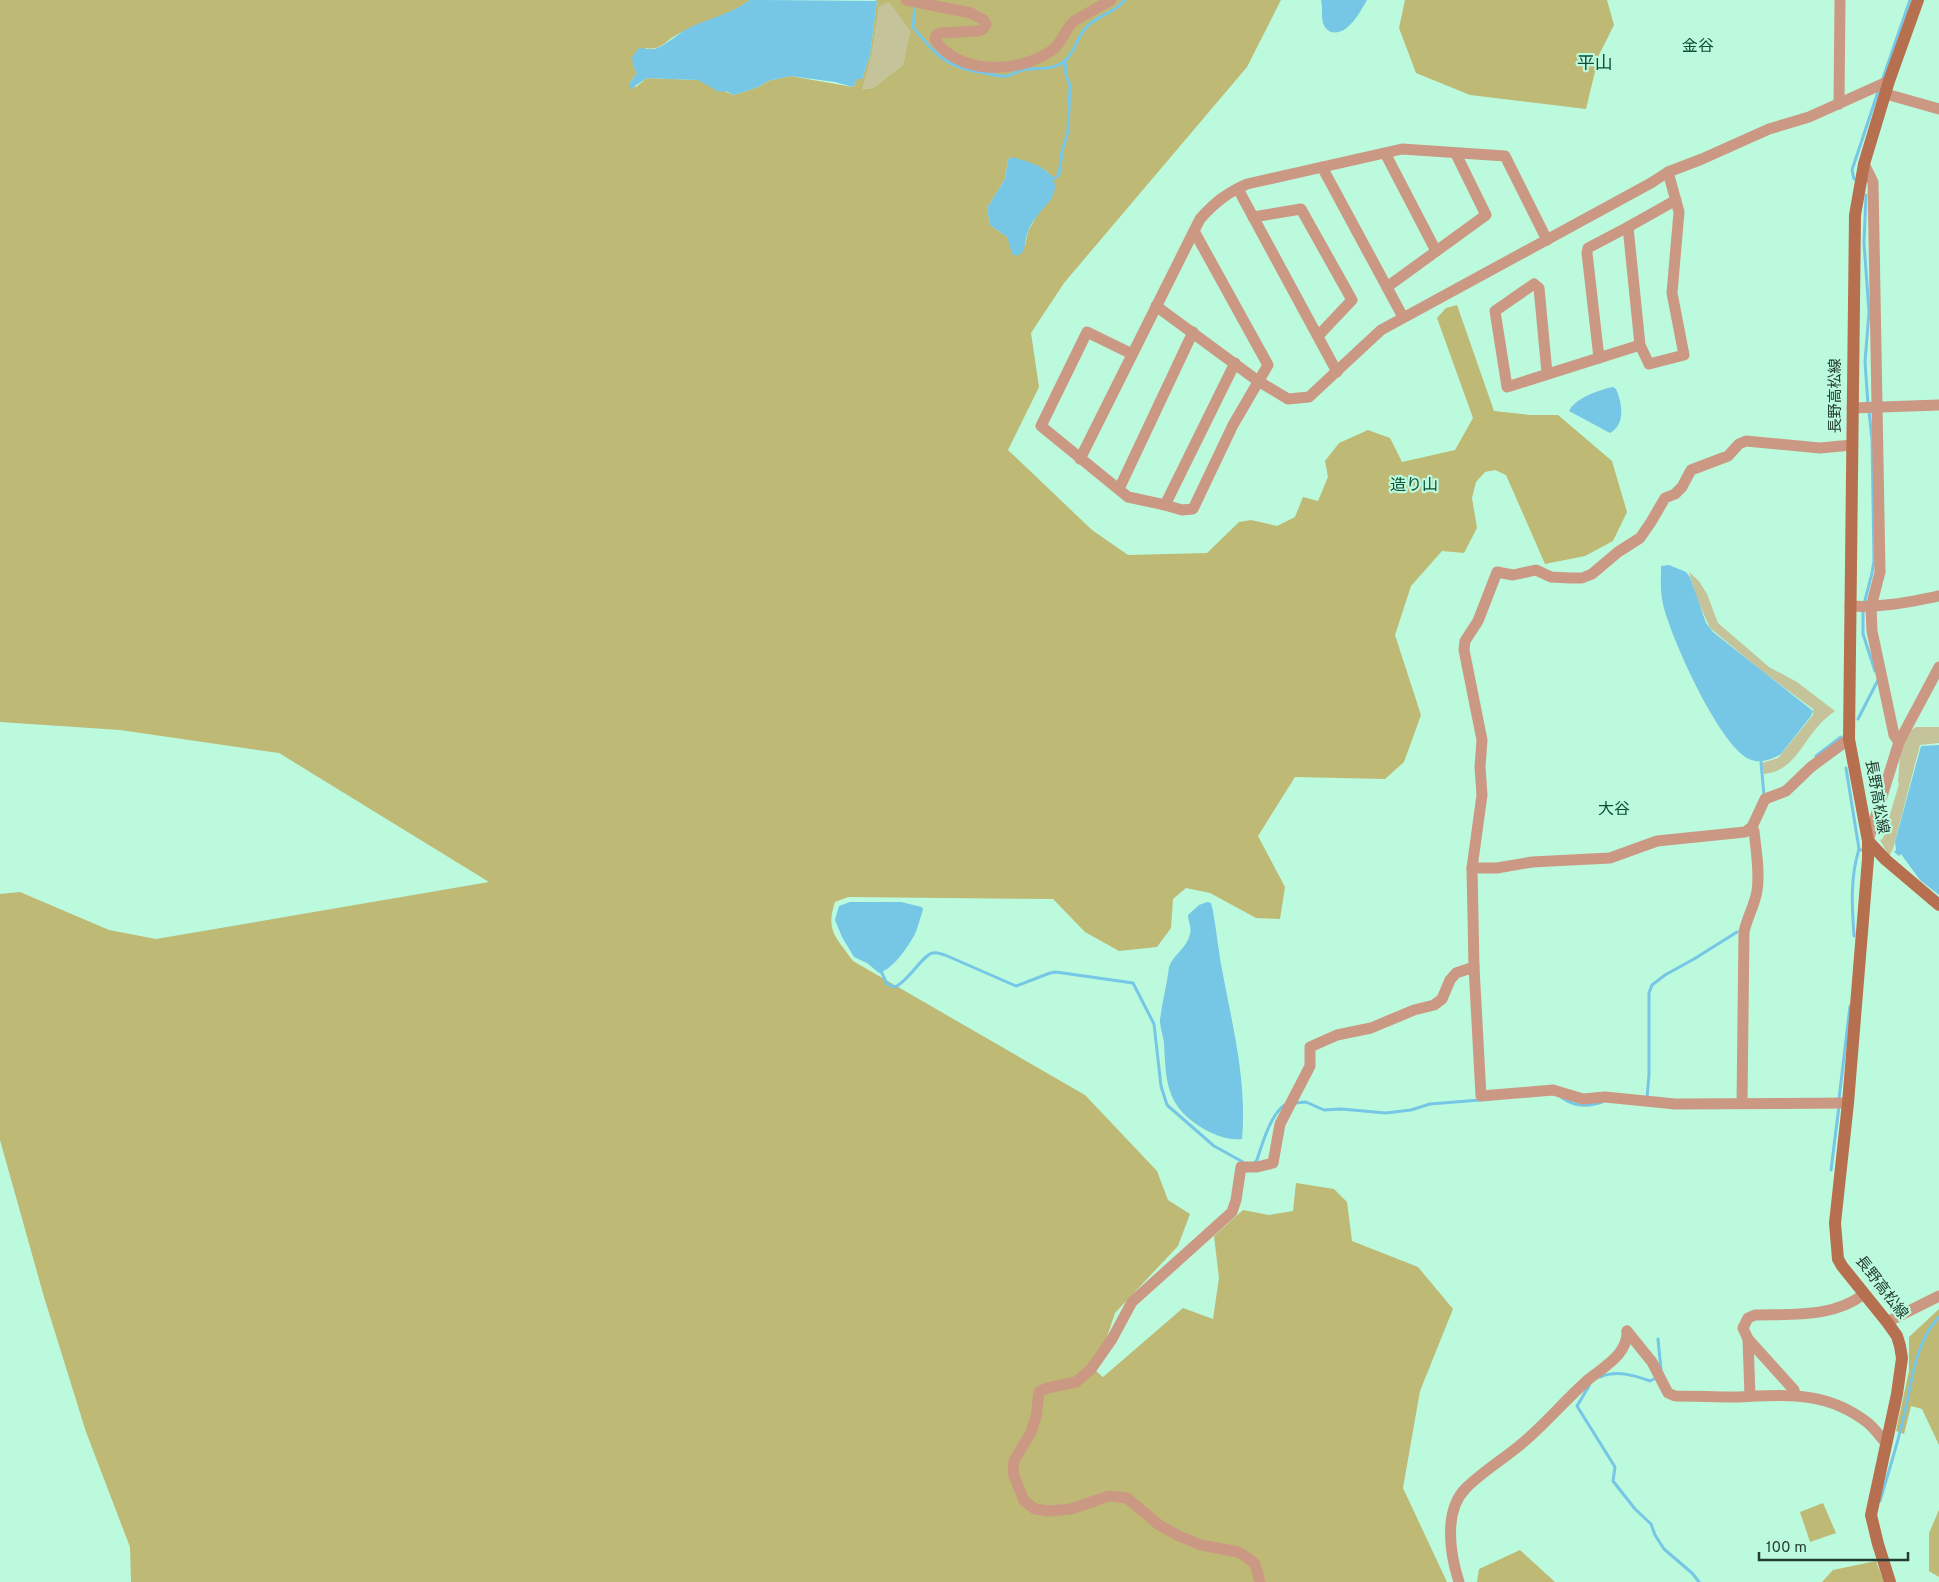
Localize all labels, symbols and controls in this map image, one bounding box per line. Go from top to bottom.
district label: 金谷 [1682,37,1714,57]
district label: 平山 [1577,53,1613,76]
street label: 長野高松線 [1827,358,1846,434]
district label: 造り山 [1390,476,1438,496]
street label: 長野高松線 [1860,758,1892,836]
district label: 大谷 [1598,800,1630,820]
street label: 長野高松線 [1850,1253,1912,1323]
scale bar [1759,1530,1908,1562]
text: 100 m [1766,1539,1807,1558]

